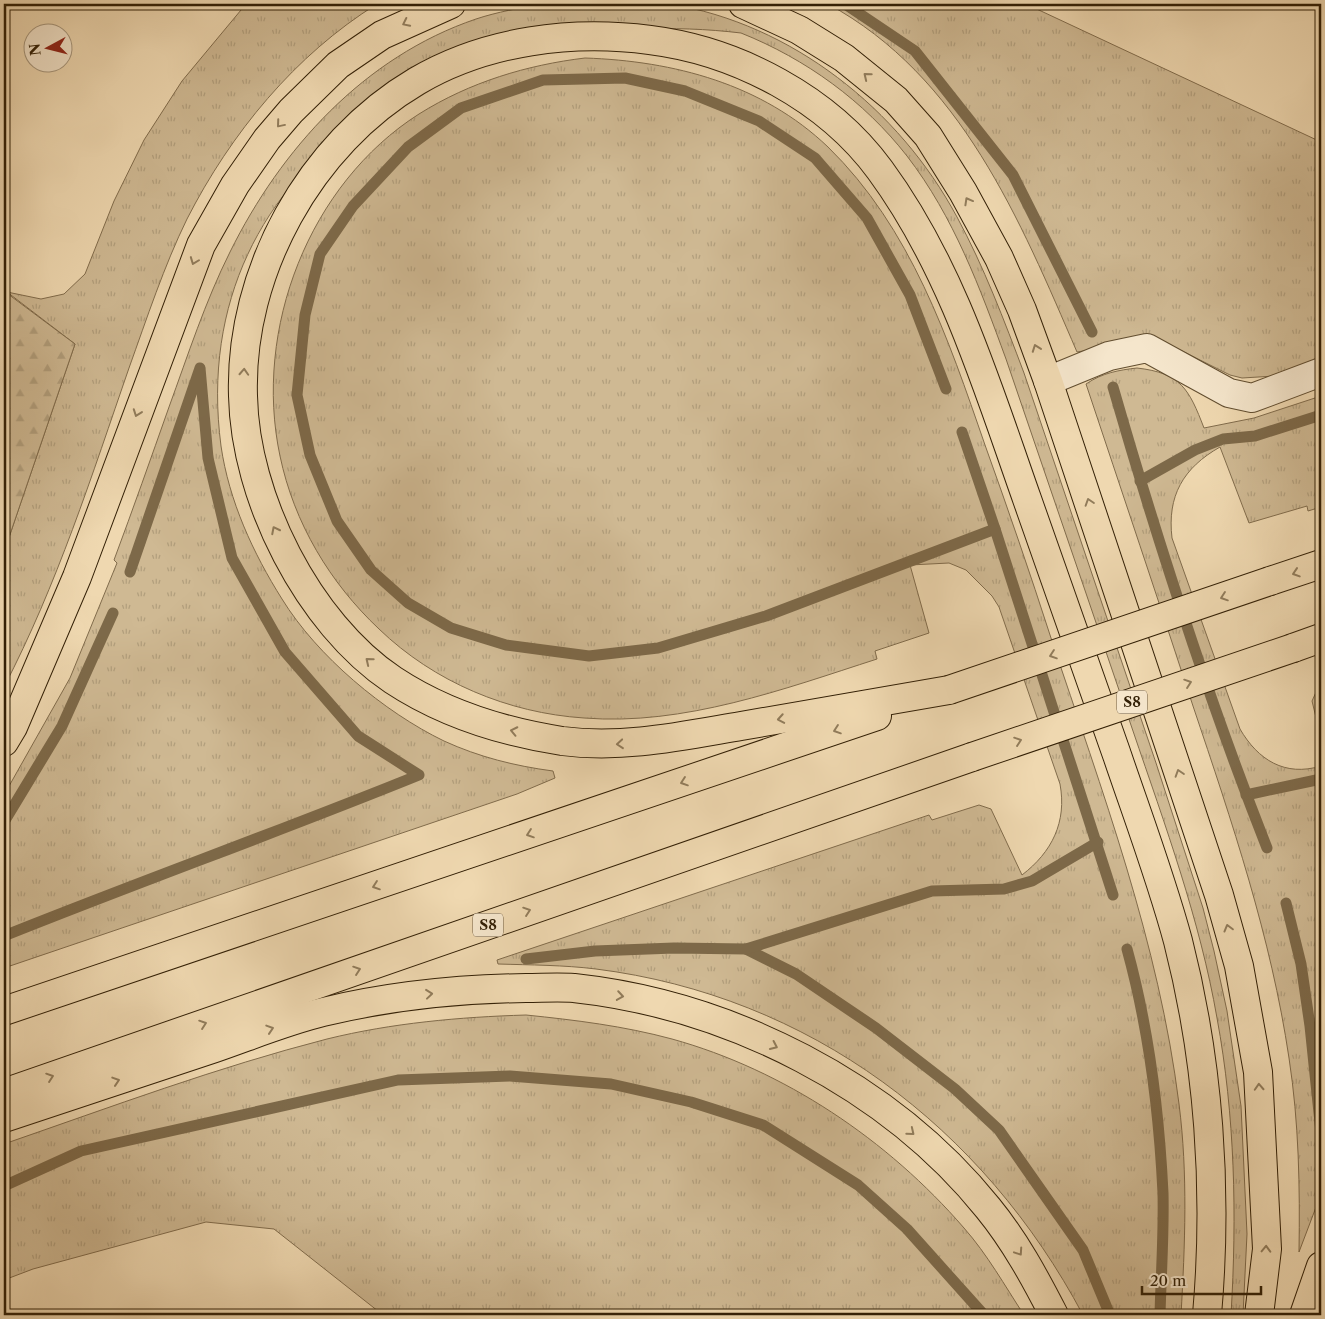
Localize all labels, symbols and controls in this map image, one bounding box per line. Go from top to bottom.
one-way arrow [402,17,411,27]
north arrow [22,22,72,72]
text: N [25,42,45,57]
one-way arrow [863,73,872,82]
one-way arrow [278,118,286,127]
one-way arrow [964,197,974,206]
one-way arrow [190,256,201,265]
one-way arrow [1032,344,1042,353]
one-way arrow [239,367,250,375]
one-way arrow [133,408,143,417]
one-way arrow [1084,498,1094,507]
one-way arrow [271,526,281,535]
one-way arrow [1292,567,1300,577]
one-way arrow [1220,591,1228,601]
one-way arrow [1050,649,1058,659]
one-way arrow [366,658,375,666]
one-way arrow [1183,679,1192,689]
road number: S8 [1117,690,1147,714]
one-way arrow [776,714,785,724]
one-way arrow [834,724,842,734]
one-way arrow [509,726,518,736]
one-way arrow [1013,737,1021,747]
one-way arrow [616,738,624,749]
one-way arrow [1175,769,1185,778]
one-way arrow [680,776,688,786]
one-way arrow [526,828,534,838]
one-way arrow [372,880,380,890]
one-way arrow [522,907,531,917]
road number: S8 [473,914,503,936]
one-way arrow [1224,924,1234,932]
one-way arrow [352,966,361,976]
one-way arrow [425,989,433,1000]
one-way arrow [616,990,624,1001]
one-way arrow [199,1019,207,1029]
one-way arrow [266,1025,274,1035]
one-way arrow [769,1039,778,1050]
one-way arrow [45,1073,54,1083]
one-way arrow [112,1077,120,1087]
one-way arrow [1253,1083,1264,1091]
one-way arrow [905,1126,914,1134]
one-way arrow [1261,1245,1271,1253]
one-way arrow [1012,1247,1022,1256]
scale bar [1142,1264,1261,1296]
text: 20 m [1150,1271,1186,1290]

